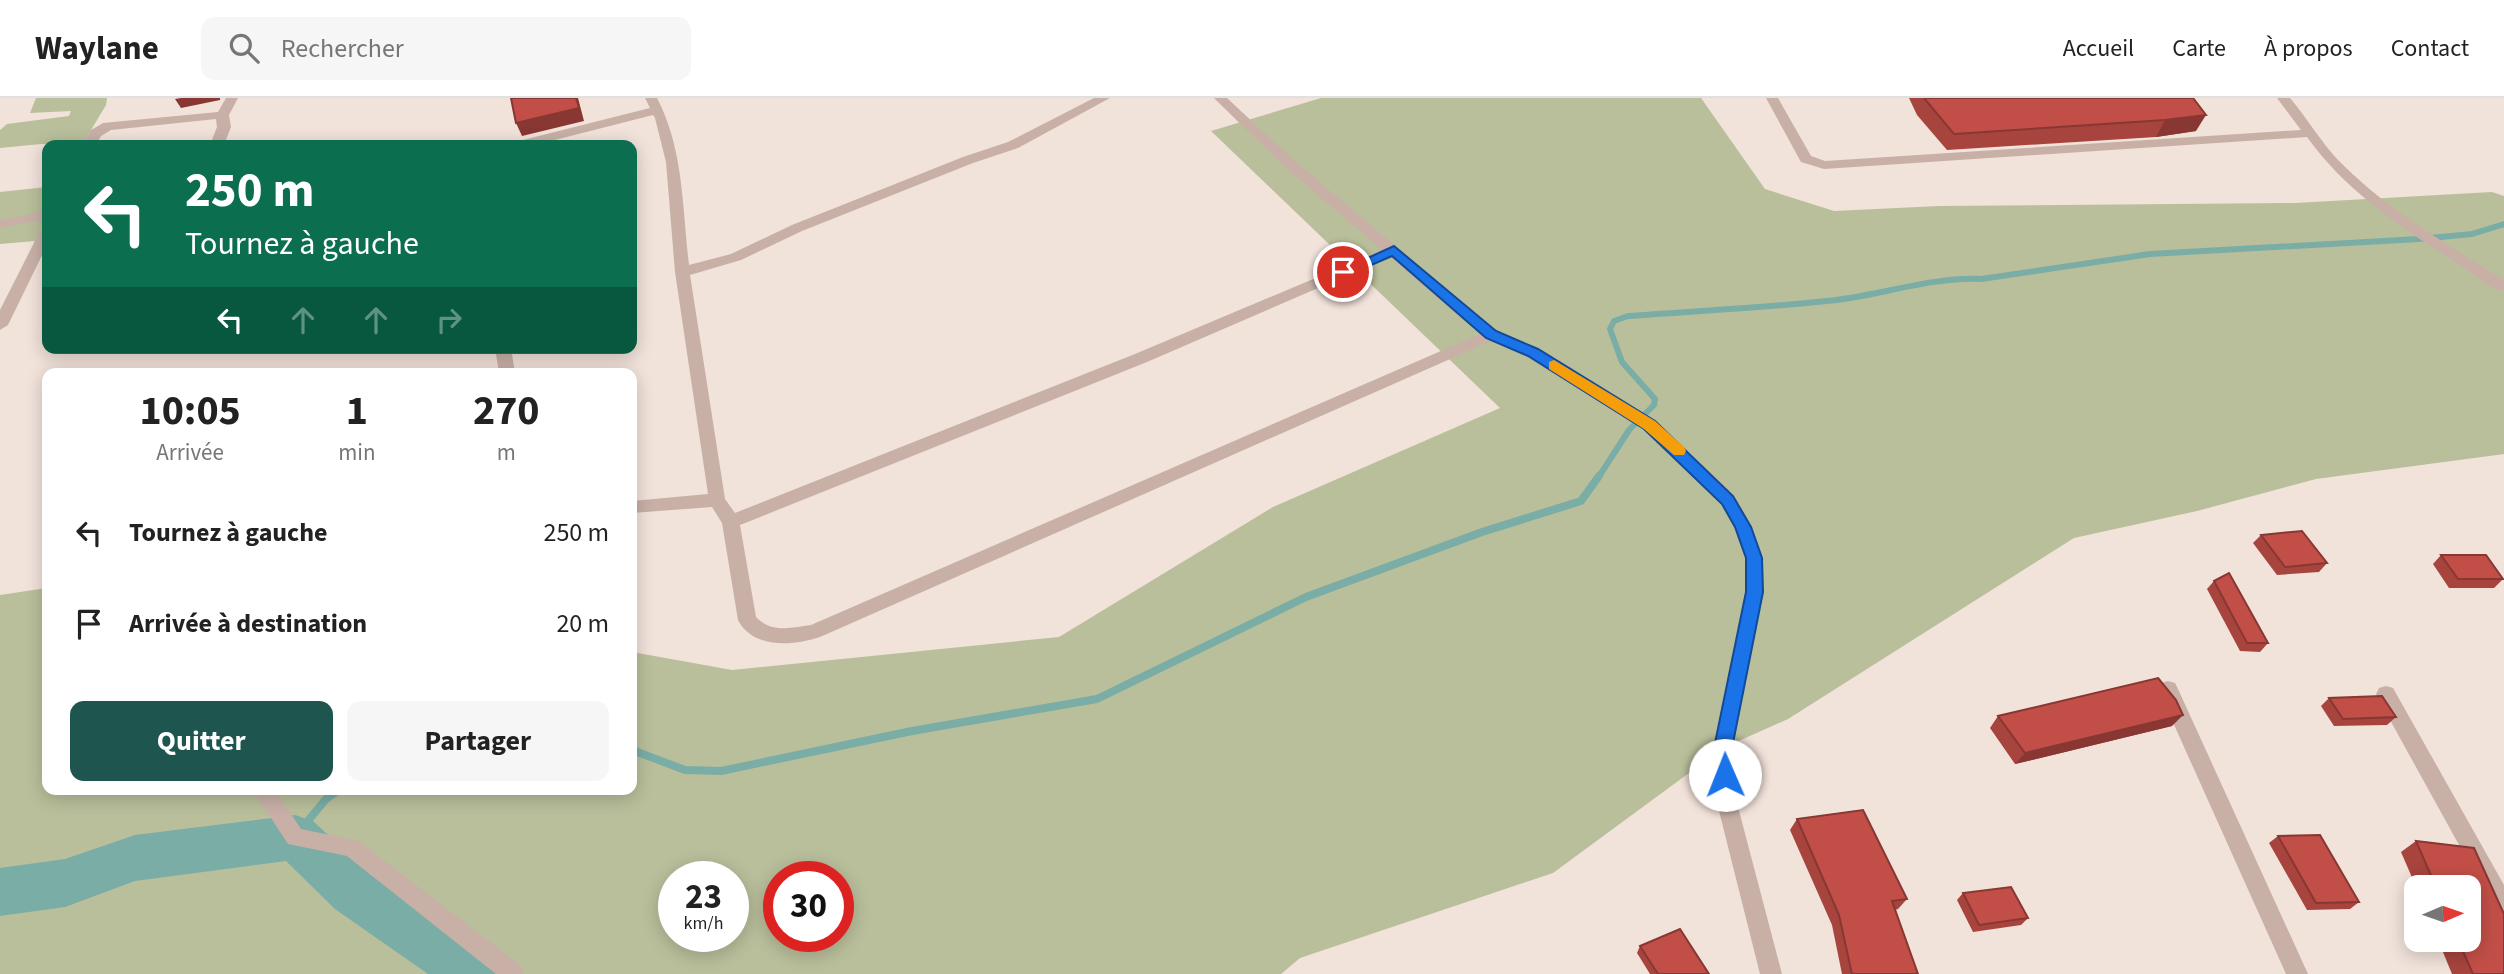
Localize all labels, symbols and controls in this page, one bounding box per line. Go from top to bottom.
search box [201,17,691,80]
text: Waylane [35,25,159,72]
icon: search [225,29,263,67]
text: Rechercher [281,30,404,67]
text: Accueil [2063,31,2134,66]
text: Carte [2172,31,2226,66]
text: À propos [2264,31,2353,66]
text: Contact [2391,31,2469,66]
text: 250 m [185,156,314,226]
icon: left [70,168,161,259]
text: Tournez à gauche [185,221,419,267]
pin [1313,242,1373,302]
icon: arrive [1324,253,1362,291]
icon: left [211,301,249,339]
icon: ahead [284,301,322,339]
icon: ahead [357,301,395,339]
icon: right [430,301,468,339]
text: 10:05 [139,381,241,441]
text: 1 [346,381,368,441]
text: 270 [473,381,540,441]
text: Arrivée [156,436,224,469]
text: min [338,436,376,469]
text: m [497,436,516,469]
icon: left [70,514,108,552]
text: Tournez à gauche [129,514,328,551]
text: 250 m [543,514,609,551]
icon: arrive [70,605,108,643]
text: Arrivée à destination [129,605,367,642]
text: 20 m [556,605,609,642]
button: Quitter [70,701,333,781]
button: Partager [347,701,609,781]
position arrow [1688,738,1762,812]
speed limit sign: 30 [763,861,854,952]
text: 23 [685,872,722,922]
north arrow [2404,875,2482,952]
map controls [2404,875,2481,952]
text: km/h [684,911,723,936]

